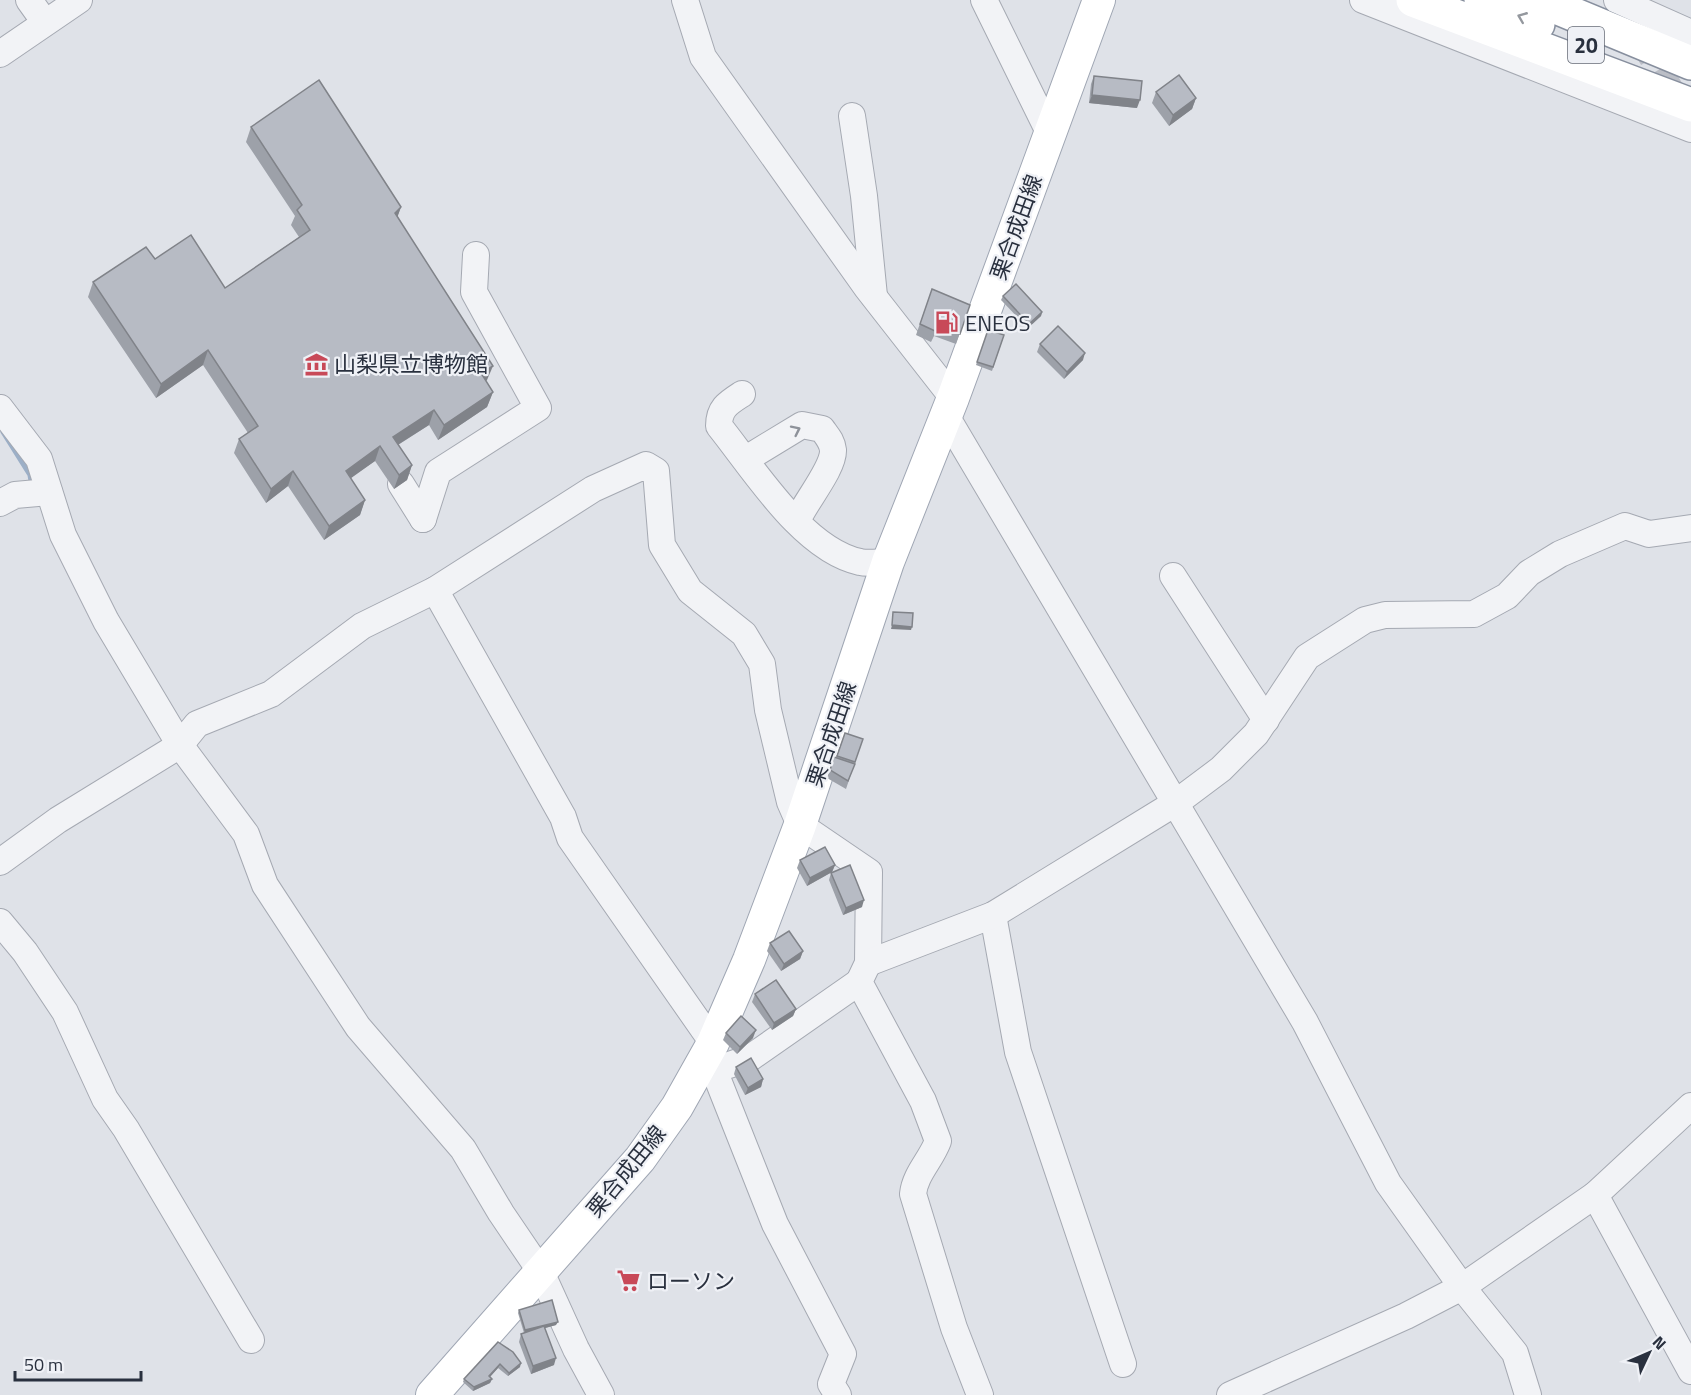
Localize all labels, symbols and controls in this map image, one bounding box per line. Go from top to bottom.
one-way arrow [1517,12,1528,24]
road number: 20 [1568,27,1604,63]
street label: 栗合成田線 [981,169,1051,285]
place label: ENEOS [965,306,1030,340]
fuel station icon: ENEOS [934,310,960,336]
place label: 山梨県立博物館 [334,347,488,381]
museum icon: 山梨県立博物館 [303,351,329,377]
one-way arrow [790,426,801,438]
street label: 栗合成田線 [797,676,865,792]
street label: 栗合成田線 [578,1118,674,1224]
place label: ローソン [647,1264,735,1298]
supermarket icon: ローソン [616,1268,642,1294]
north arrow [1619,1323,1679,1383]
text: N [1647,1330,1672,1355]
scale bar [15,1344,141,1382]
text: 50 m [24,1351,63,1378]

